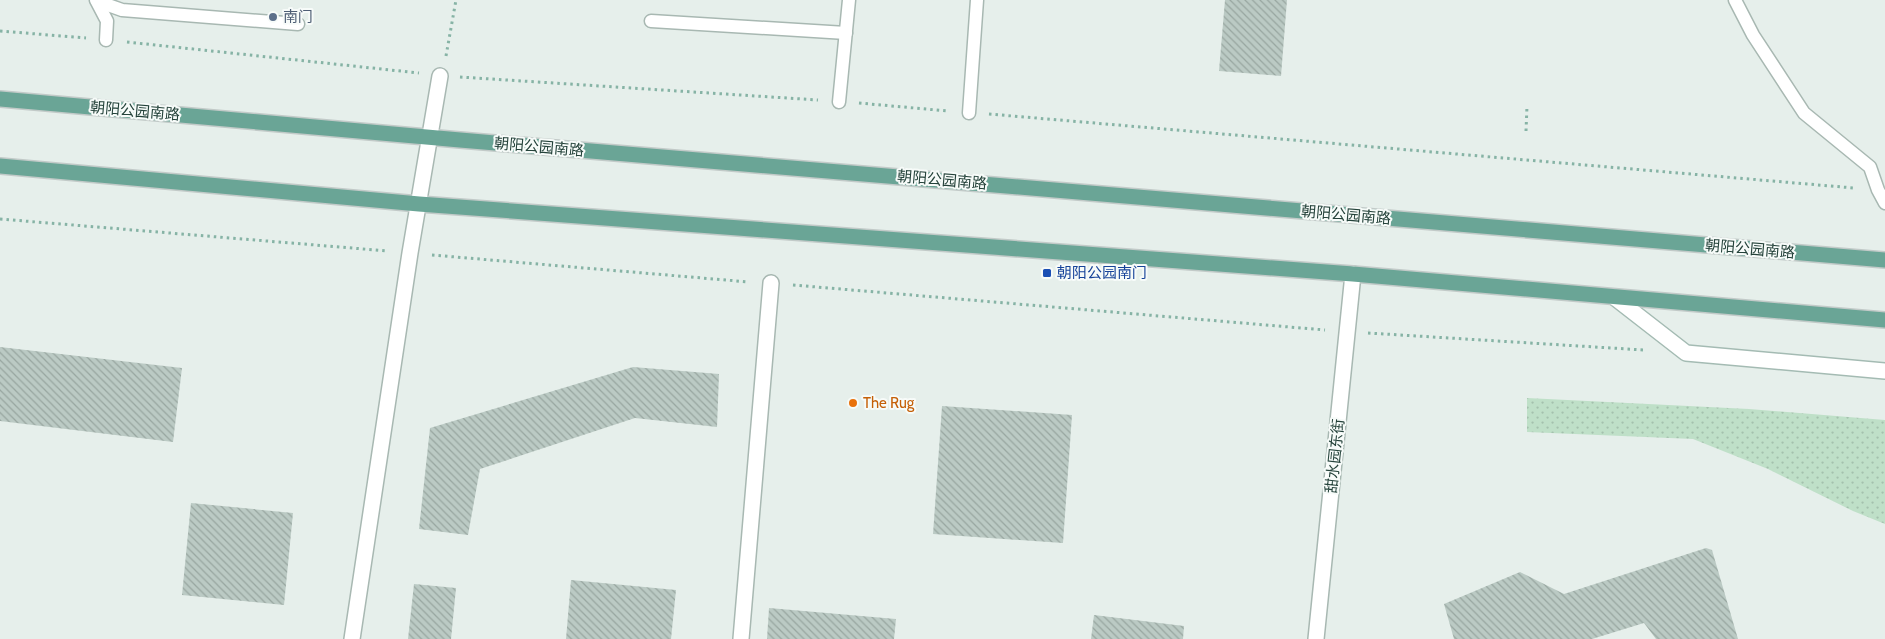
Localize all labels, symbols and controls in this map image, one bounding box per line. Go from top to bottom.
place label: 南门 [283,8,313,26]
marker: 南门 [267,11,279,23]
street label: 朝阳公园南路 [89,98,181,124]
street label: 朝阳公园南路 [493,134,585,160]
street label: 朝阳公园南路 [896,167,988,193]
street label: 朝阳公园南路 [1300,202,1392,228]
street label: 朝阳公园南路 [1704,236,1796,262]
place label: 朝阳公园南门 [1057,264,1147,282]
marker: 朝阳公园南门 [1041,267,1053,279]
place label: The Rug [863,394,915,412]
marker: The Rug [847,397,859,409]
street label: 甜水园东街 [1322,418,1348,494]

